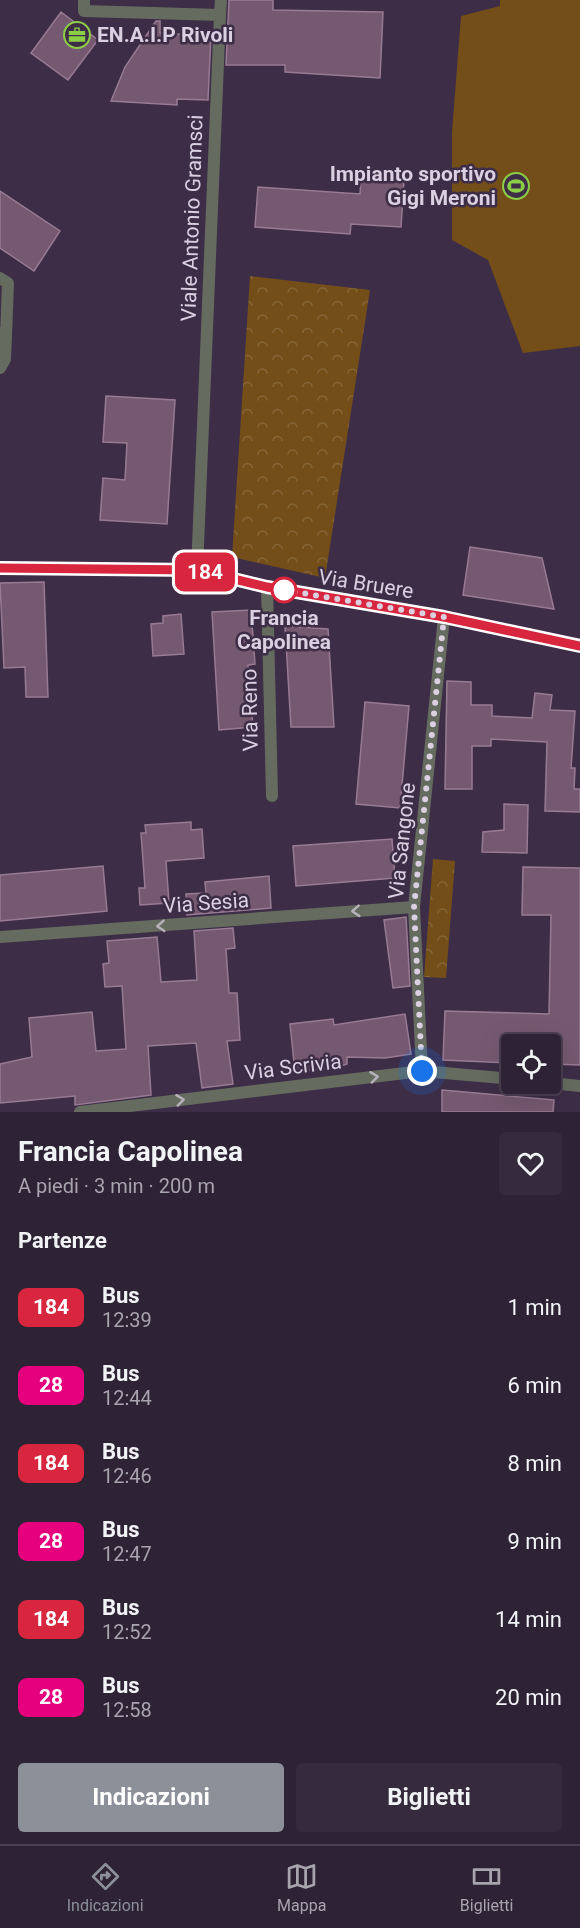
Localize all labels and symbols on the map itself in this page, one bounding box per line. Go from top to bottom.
office icon: EN.A.I.P Rivoli [62,20,92,50]
place label: EN.A.I.P Rivoli [97,23,233,47]
street label: Viale Antonio Gramsci [176,114,208,322]
place label: Impianto sportivo Gigi Meroni [330,162,496,210]
sports icon: Impianto sportivo Gigi Meroni [501,171,531,201]
line badge: 184 [170,552,240,592]
street label: Via Bruere [317,565,415,603]
marker: Francia Capolinea [271,577,297,603]
place label: Francia Capolinea [237,606,331,654]
street label: Via Reno [237,668,263,752]
street label: Via Sangone [384,782,420,900]
street label: Via Sesia [162,888,250,918]
one-way arrow [351,905,360,918]
one-way arrow [157,919,166,932]
street label: Via Scrivia [243,1049,343,1085]
your location [407,1056,437,1086]
one-way arrow [369,1071,378,1083]
one-way arrow [176,1094,185,1107]

